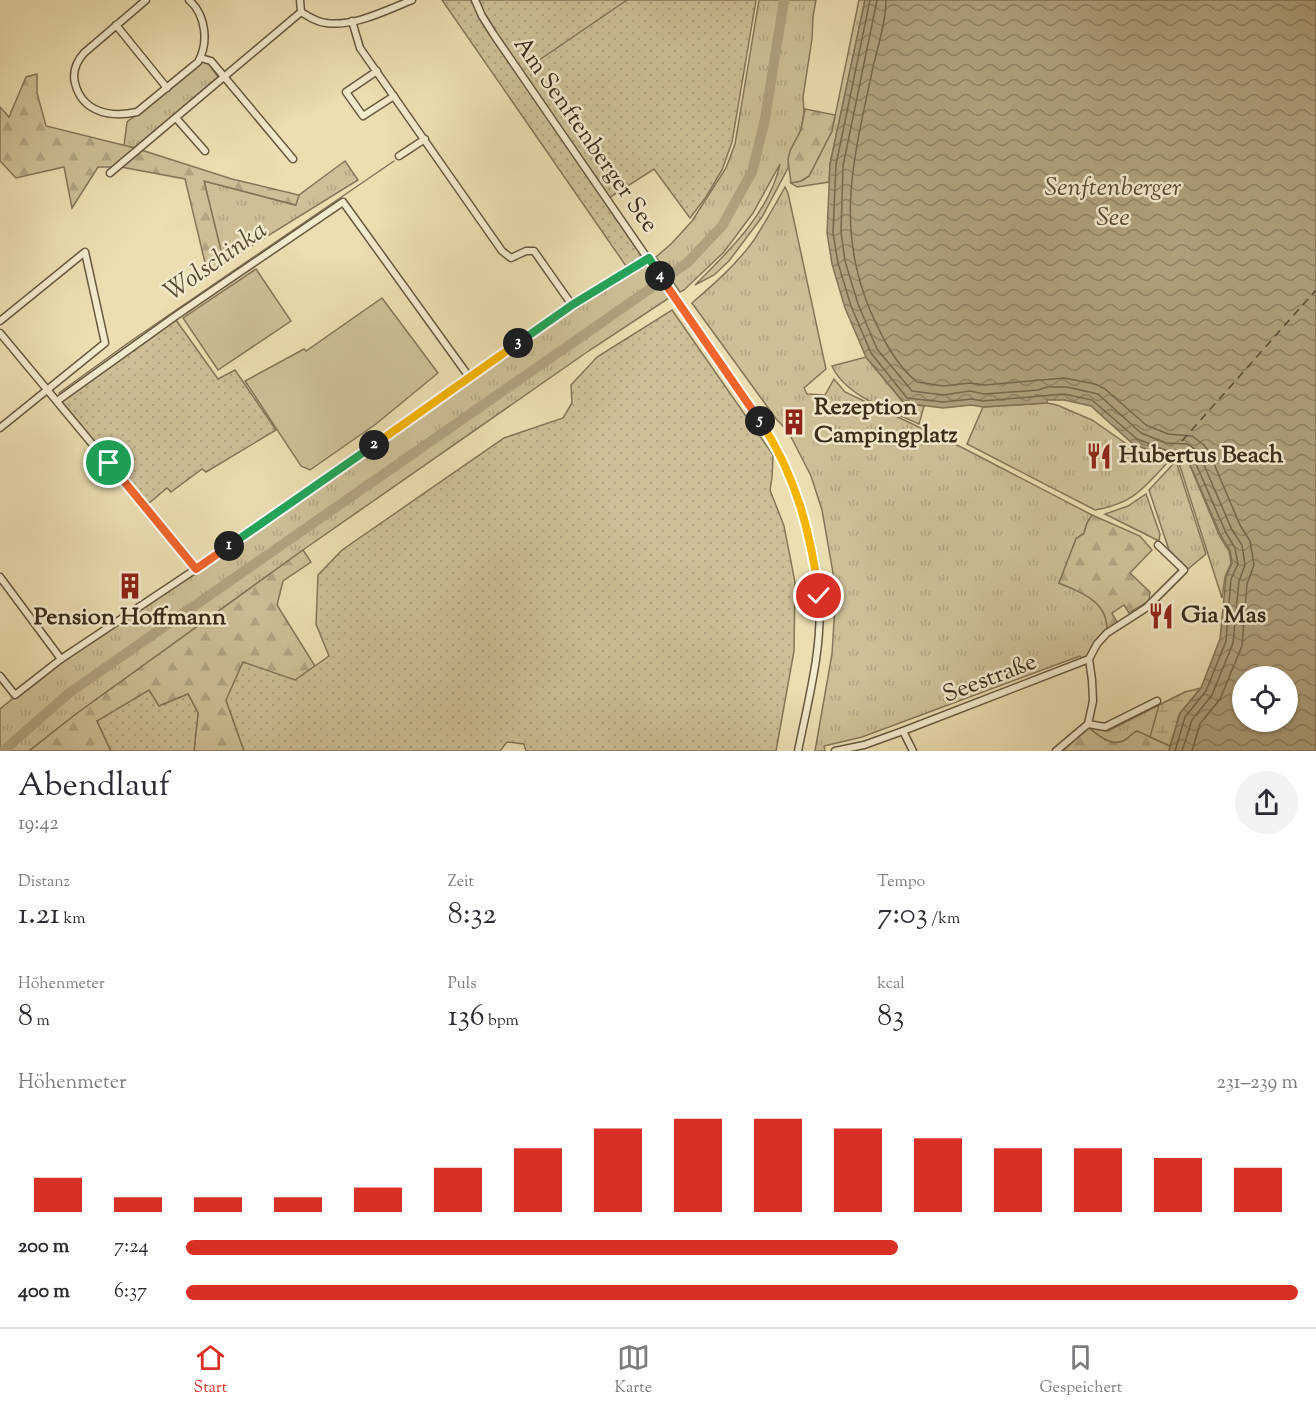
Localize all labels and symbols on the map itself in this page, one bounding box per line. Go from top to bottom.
street label: Am Senftenberger See [504,30,666,240]
water label: Senftenberger See [1045,170,1181,237]
water label: Wolschinka [157,213,275,311]
pin: 4 [645,261,675,291]
pin: 3 [503,328,533,358]
place label: Rezeption Campingplatz [814,391,957,453]
pin: 5 [745,406,775,436]
building icon: Rezeption Campingplatz [779,407,809,437]
pin: 2 [359,430,389,460]
pin [83,437,134,488]
place label: Hubertus Beach [1119,439,1284,473]
restaurant icon: Hubertus Beach [1084,441,1114,471]
pin: 1 [214,531,244,561]
pin [793,570,844,621]
building icon: Pension Hoffmann [115,571,145,601]
place label: Gia Mas [1181,599,1266,633]
place label: Pension Hoffmann [34,601,227,635]
restaurant icon: Gia Mas [1146,601,1176,631]
street label: Seestraße [938,646,1042,712]

